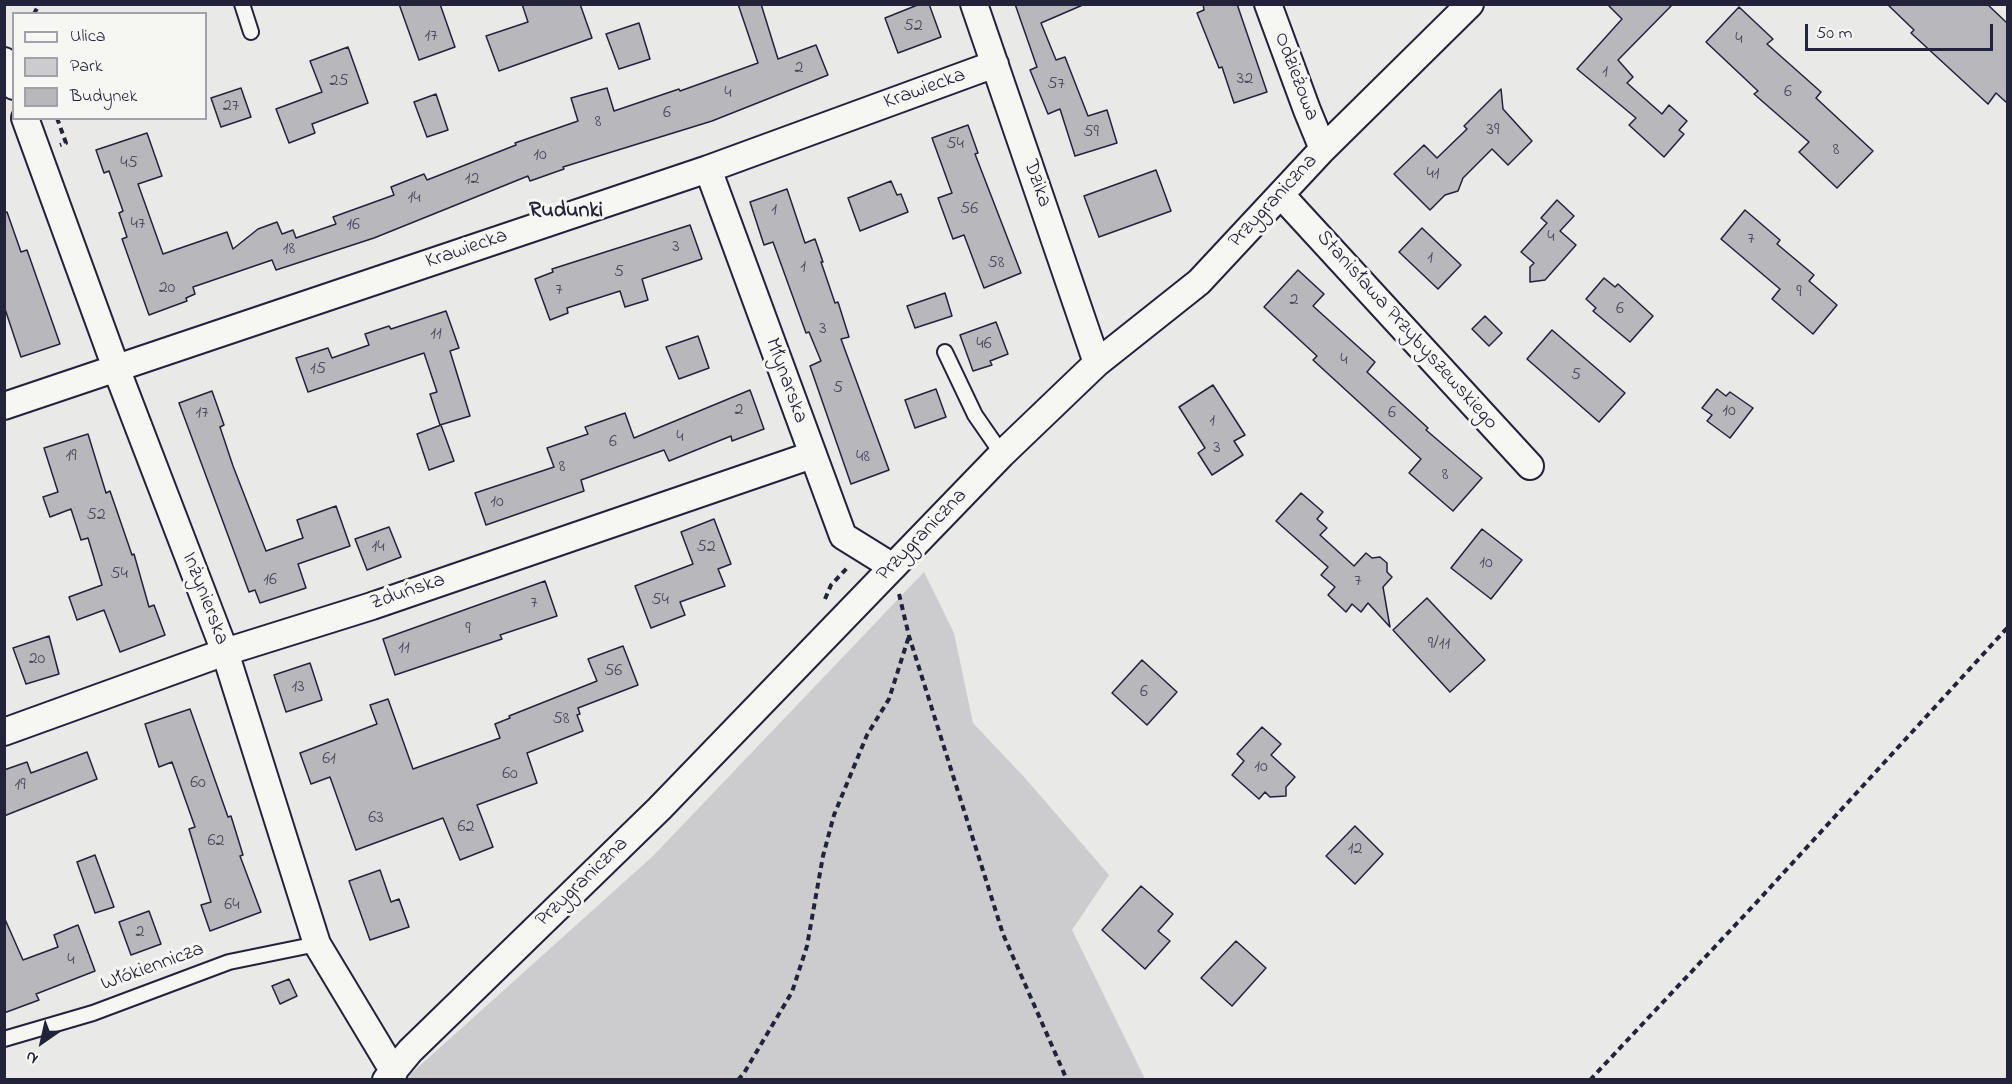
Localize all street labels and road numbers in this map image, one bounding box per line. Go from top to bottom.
street label: Odzieżowa [1267,29,1323,125]
street label: Krawiecka [881,64,969,116]
street label: Przygraniczna [1224,150,1324,254]
street label: Dzika [1016,157,1056,211]
street label: Krawiecka [423,224,511,276]
street label: Stanisława Przybyszewskiego [1310,226,1502,436]
street label: Młynarska [758,335,812,427]
street label: Przygraniczna [873,484,973,588]
street label: Inżynierska [175,549,233,649]
street label: Zduńska [367,569,449,617]
street label: Przygraniczna [531,833,635,933]
street label: Włókiennicza [98,938,208,998]

